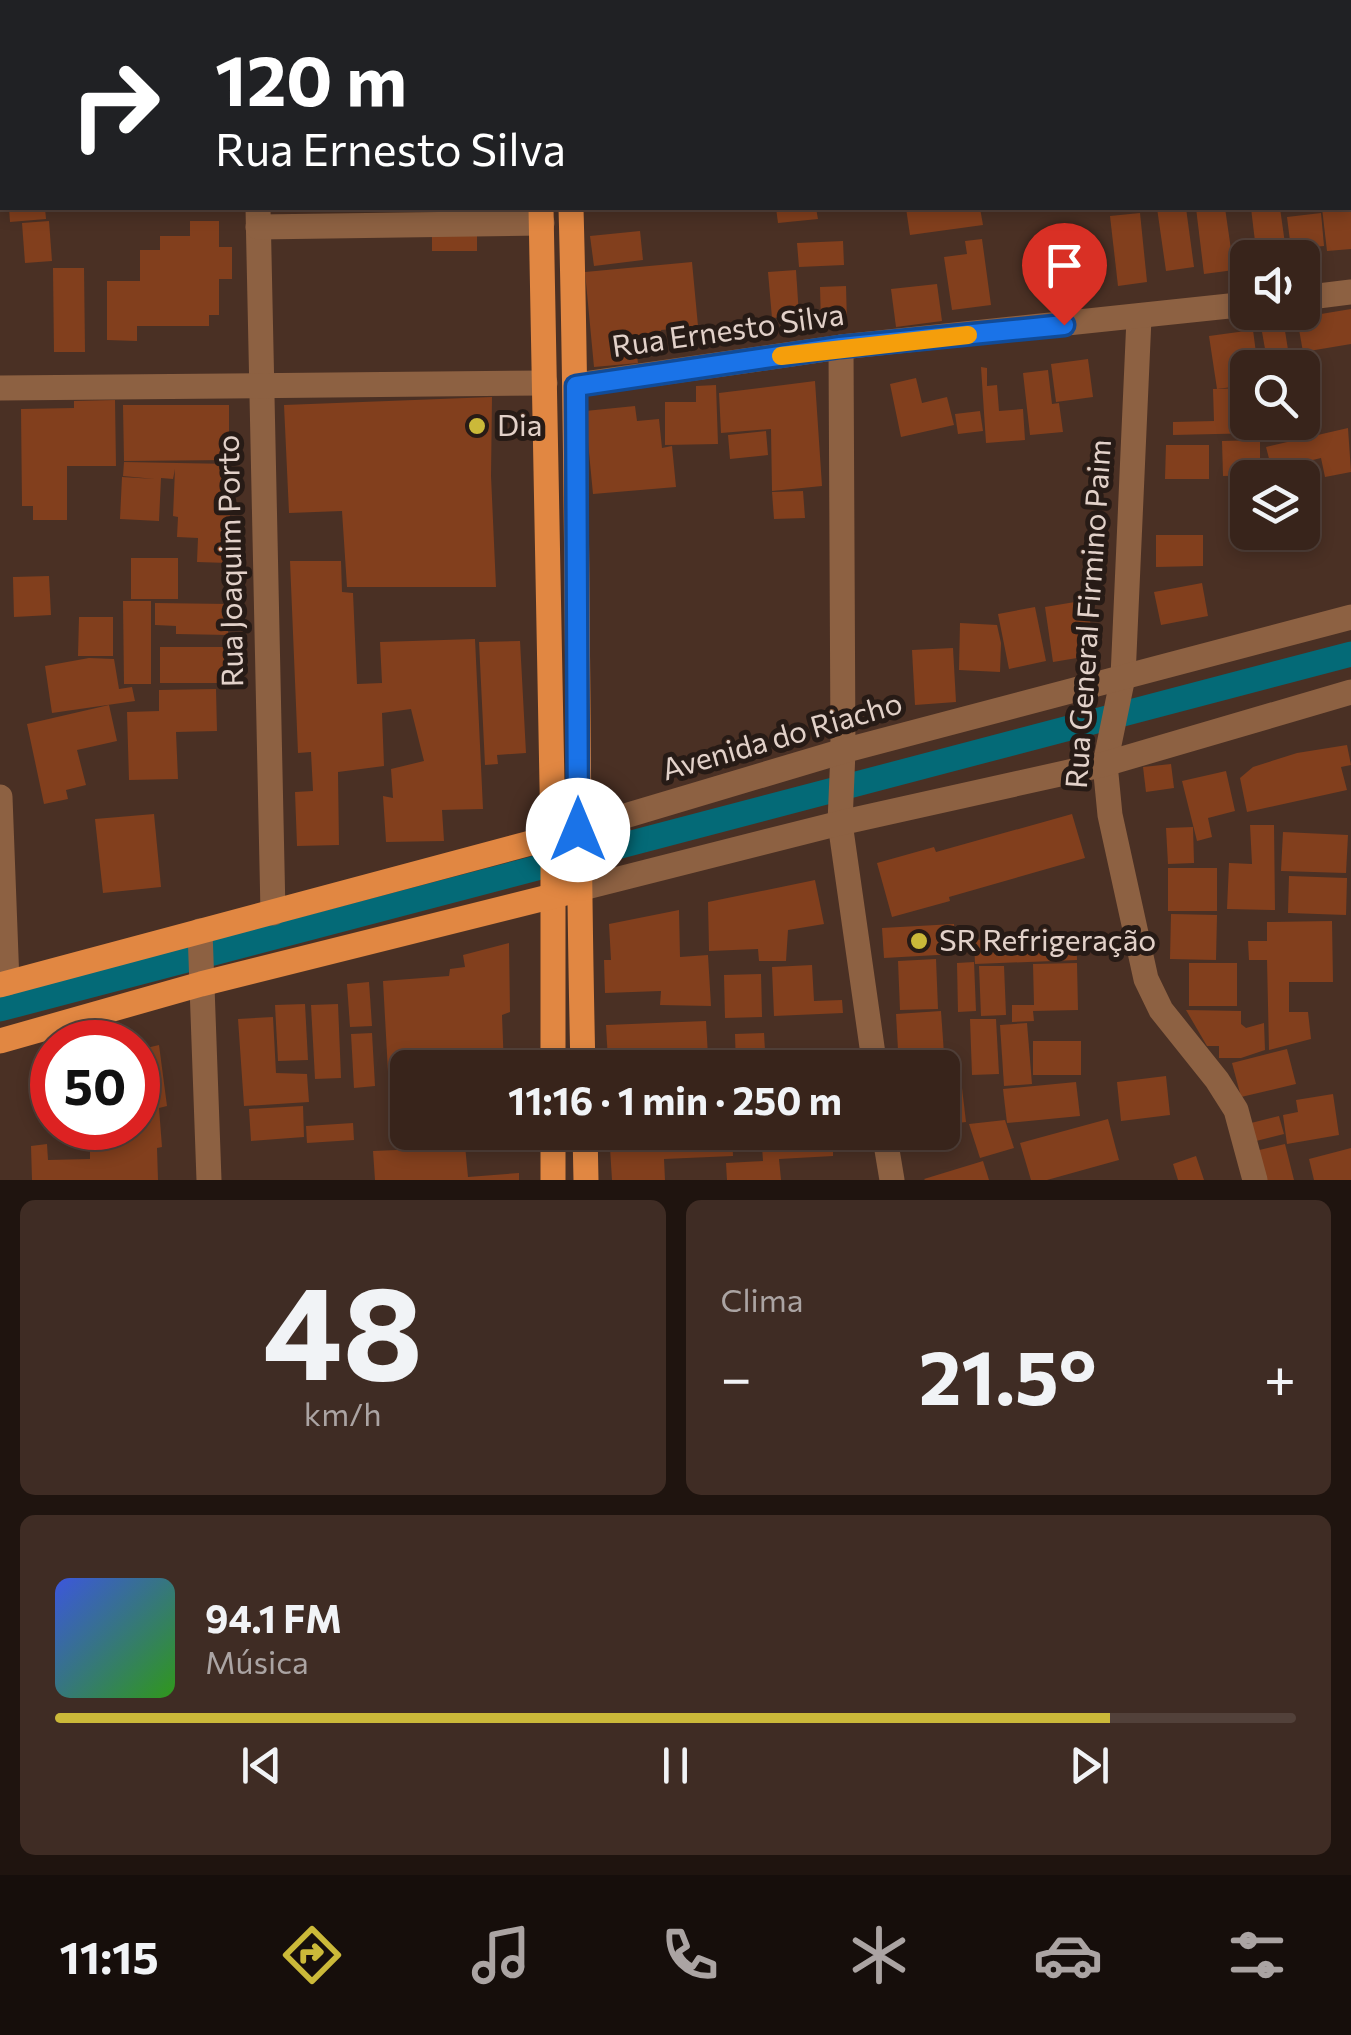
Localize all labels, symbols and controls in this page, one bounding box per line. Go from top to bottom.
text: 120 m [215,35,407,120]
icon: right [50,40,180,170]
text: Rua Ernesto Silva [215,120,566,175]
pin [1022,223,1107,326]
icon: arrive [1037,238,1092,293]
map controls [1230,240,1320,550]
button: sound [1230,240,1320,330]
street label: Rua Ernesto Silva [609,294,846,363]
button: search [1230,350,1320,440]
place label: Dia [497,405,543,442]
marker: Dia [466,415,488,437]
street label: Rua Joaquim Porto [208,434,249,688]
street label: Rua General Firmino Paim [1056,438,1117,790]
button: layers [1230,460,1320,550]
street label: Avenida do Riacho [657,683,906,787]
position arrow [526,778,630,882]
place label: SR Refrigeração [939,920,1156,957]
marker: SR Refrigeração [908,930,930,952]
speed limit sign: 50 [30,1020,160,1150]
text: 11:16 · 1 min · 250 m [508,1076,842,1123]
text: 48 [263,1248,423,1407]
text: Clima [721,1279,803,1319]
text: 21.5° [919,1329,1097,1420]
text: − [721,1342,752,1409]
text: + [1264,1342,1296,1409]
text: km/h [304,1393,382,1433]
text: 94.1 FM [205,1594,342,1641]
text: Música [205,1641,309,1681]
icon: previous [234,1738,289,1793]
icon: pause [648,1738,703,1793]
icon: next [1062,1738,1117,1793]
icon: directions [277,1920,347,1990]
icon: music [466,1920,536,1990]
icon: phone [655,1920,725,1990]
icon: climate [844,1920,914,1990]
icon: car [1033,1920,1103,1990]
icon: filters [1222,1920,1292,1990]
text: 11:15 [59,1928,159,1983]

